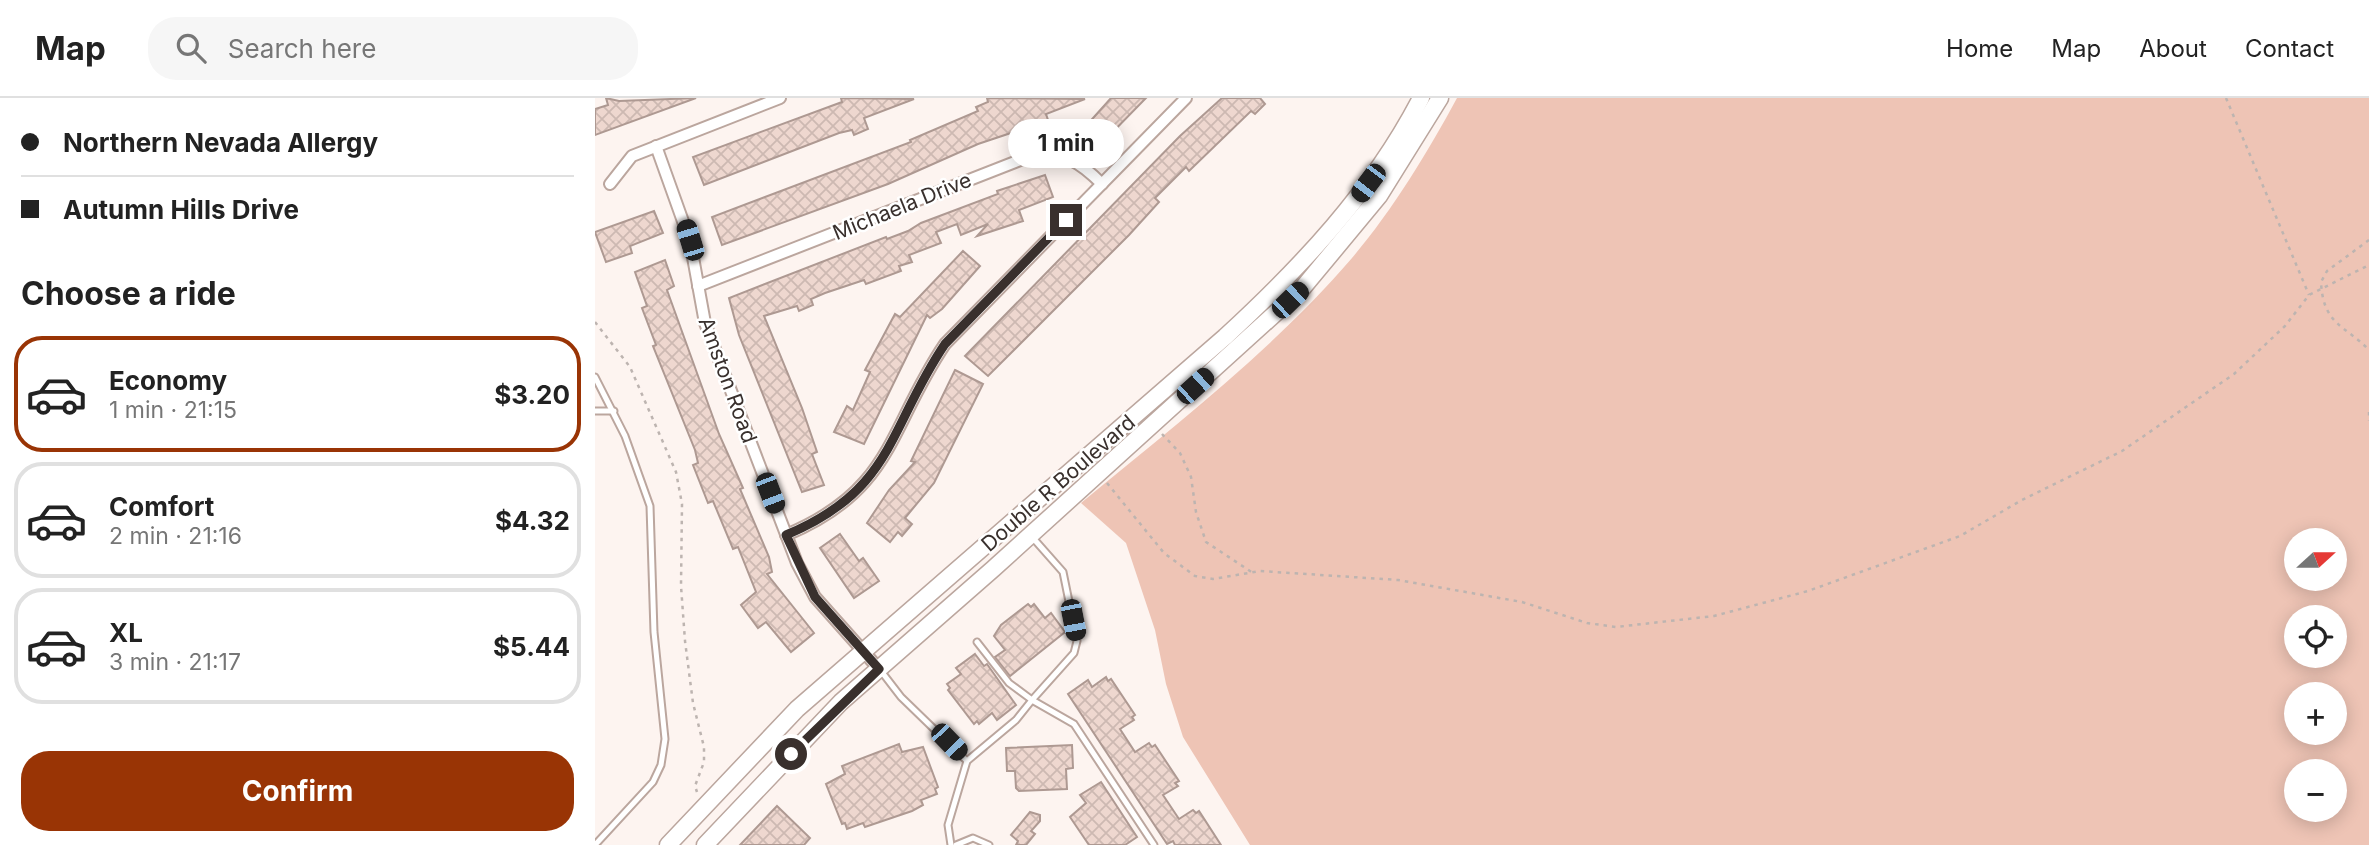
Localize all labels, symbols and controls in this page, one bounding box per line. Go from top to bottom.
search box [148,17,638,80]
text: Map [35,28,106,68]
icon: search [172,29,210,67]
text: Search here [228,33,376,64]
text: Home [1946,34,2013,63]
text: Map [2051,34,2101,63]
text: About [2139,34,2207,63]
text: Contact [2245,34,2334,63]
callout: 1 min [1008,118,1124,167]
text: Northern Nevada Allergy [63,127,378,158]
text: 1 min [1038,129,1094,157]
car [1347,160,1390,206]
street label: Michaela Drive [829,167,975,245]
text: Autumn Hills Drive [63,194,299,225]
route end [1050,204,1082,236]
car [674,217,707,263]
text: Choose a ride [21,274,236,313]
car [1268,278,1313,322]
street label: Amston Road [694,314,762,446]
icon: car [25,363,88,426]
car [1173,364,1218,408]
text: Economy [109,365,227,396]
text: $3.20 [494,379,570,410]
text: 1 min · 21:15 [109,396,237,424]
street label: Double R Boulevard [976,410,1140,556]
car [753,470,788,516]
icon: car [25,489,88,552]
text: Comfort [109,491,214,522]
text: $4.32 [495,505,570,536]
text: 2 min · 21:16 [109,522,242,550]
north arrow [2284,528,2347,592]
map controls [2284,528,2347,822]
car [1059,597,1088,643]
button: locate [2284,605,2347,668]
icon: car [25,615,88,678]
text: XL [109,617,143,648]
text: $5.44 [493,631,570,662]
text: 3 min · 21:17 [109,648,241,676]
button: + [2284,682,2347,745]
car [927,720,972,764]
route start [775,738,807,770]
button: Confirm [21,751,574,831]
button: − [2284,759,2347,822]

